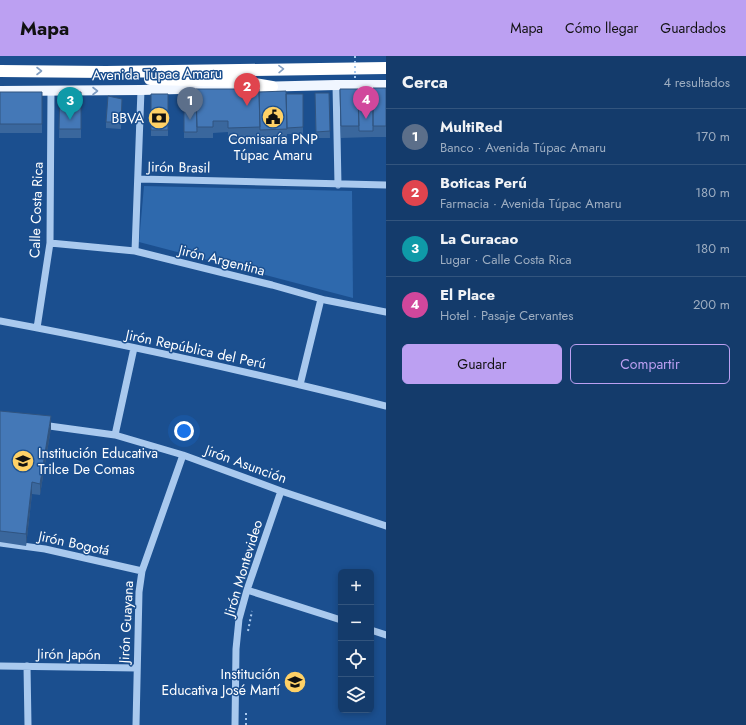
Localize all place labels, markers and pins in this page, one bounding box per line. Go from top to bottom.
pin: 2 [234,73,260,106]
pin: 4 [353,86,379,119]
pin: 3 [57,87,83,120]
pin: 1 [177,87,203,120]
public building icon: Comisaría PNP Túpac Amaru [260,104,286,130]
bank icon: BBVA [146,105,172,131]
place label: BBVA [112,108,145,128]
place label: Comisaría PNP Túpac Amaru [228,129,318,165]
place label: Institución Educativa Trilce De Comas [38,443,158,479]
school or university icon: Institución Educativa Trilce De Comas [10,448,36,474]
place label: Institución Educativa José Martí [162,664,281,700]
school or university icon: Institución Educativa José Martí [282,669,308,695]

